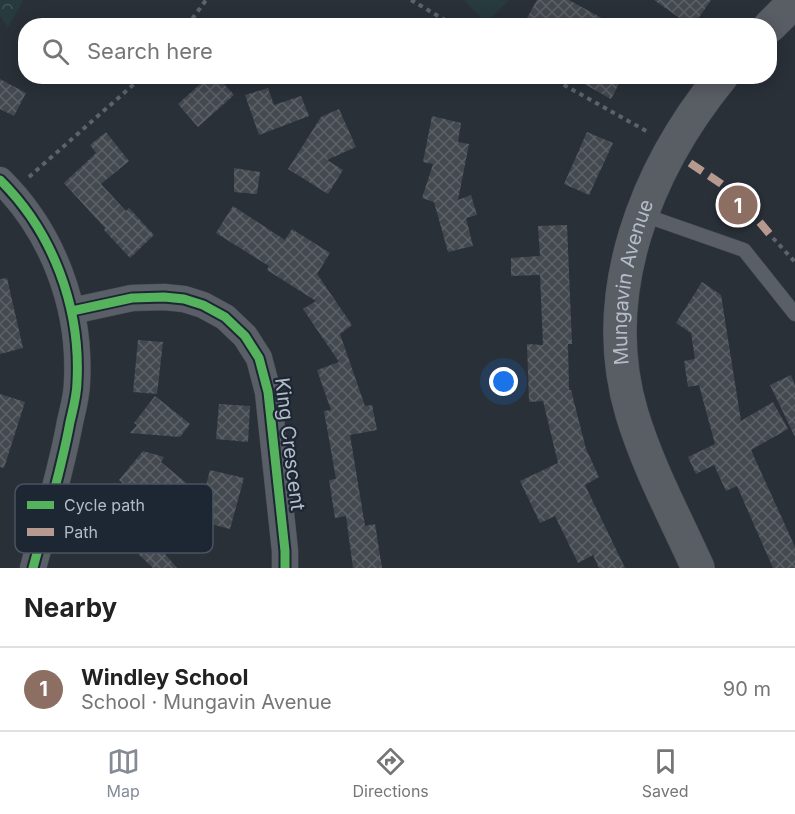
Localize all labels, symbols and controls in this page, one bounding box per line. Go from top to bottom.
search box [18,18,777,84]
icon: search [39,35,72,68]
text: Search here [87,38,213,64]
pin: 1 [718,182,758,228]
street label: Mungavin Avenue [608,196,658,366]
your location [489,367,518,396]
street label: King Crescent [270,376,310,512]
legend [15,484,213,553]
text: Cycle path [64,495,145,515]
text: Path [64,522,98,542]
text: Nearby [24,592,117,623]
text: Windley School [81,664,248,690]
text: 1 [39,677,48,701]
text: 90 m [723,677,771,701]
text: School · Mungavin Avenue [81,690,332,714]
tab: Map [106,745,140,801]
tab: Directions [353,745,429,801]
tab: Saved [642,745,689,801]

